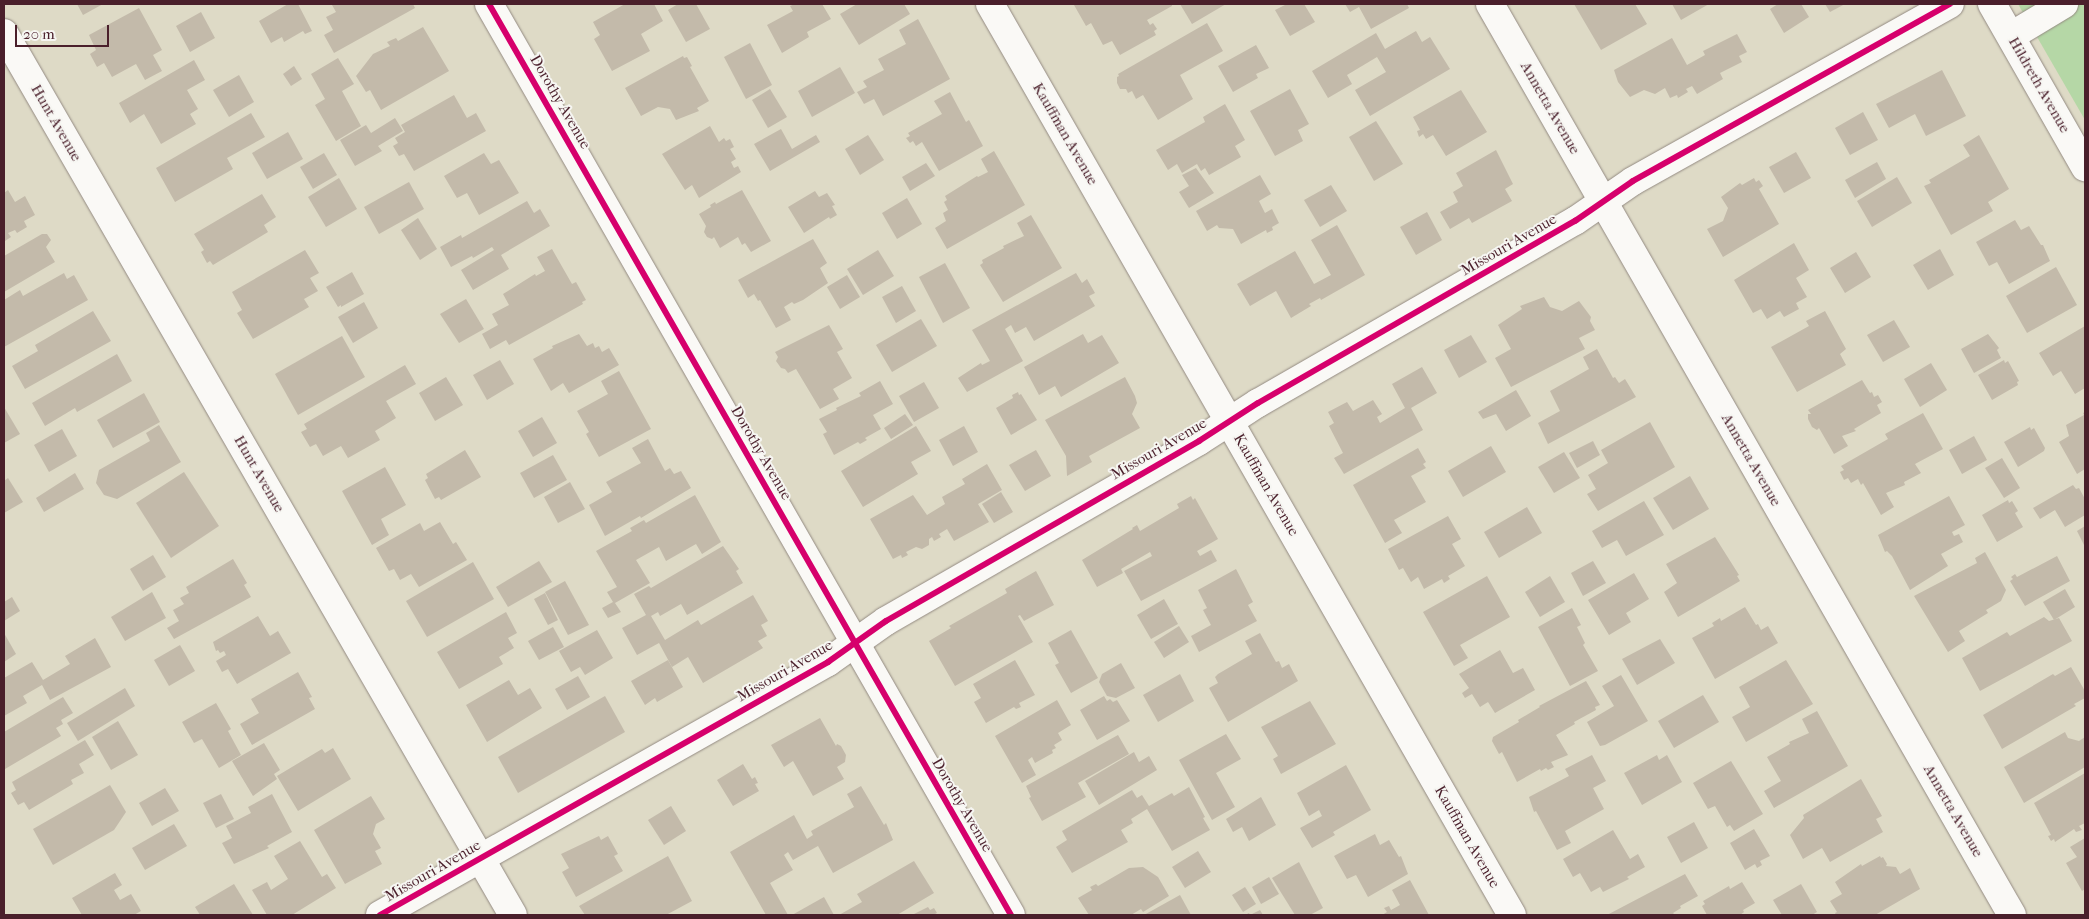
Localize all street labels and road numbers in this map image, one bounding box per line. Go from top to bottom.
street label: Hildreth Avenue [2004,34,2074,136]
street label: Dorothy Avenue [526,52,594,152]
street label: Annetta Avenue [1516,59,1584,157]
street label: Kauffman Avenue [1028,80,1102,188]
street label: Hunt Avenue [27,81,85,165]
street label: Missouri Avenue [1458,210,1560,280]
street label: Dorothy Avenue [727,403,795,503]
street label: Annetta Avenue [1717,411,1785,509]
street label: Missouri Avenue [1108,414,1210,484]
street label: Kauffman Avenue [1229,431,1303,539]
street label: Hunt Avenue [230,432,288,516]
street label: Missouri Avenue [734,636,836,706]
street label: Dorothy Avenue [928,755,996,855]
street label: Annetta Avenue [1919,762,1987,860]
street label: Kauffman Avenue [1430,783,1504,891]
street label: Missouri Avenue [382,836,484,906]

